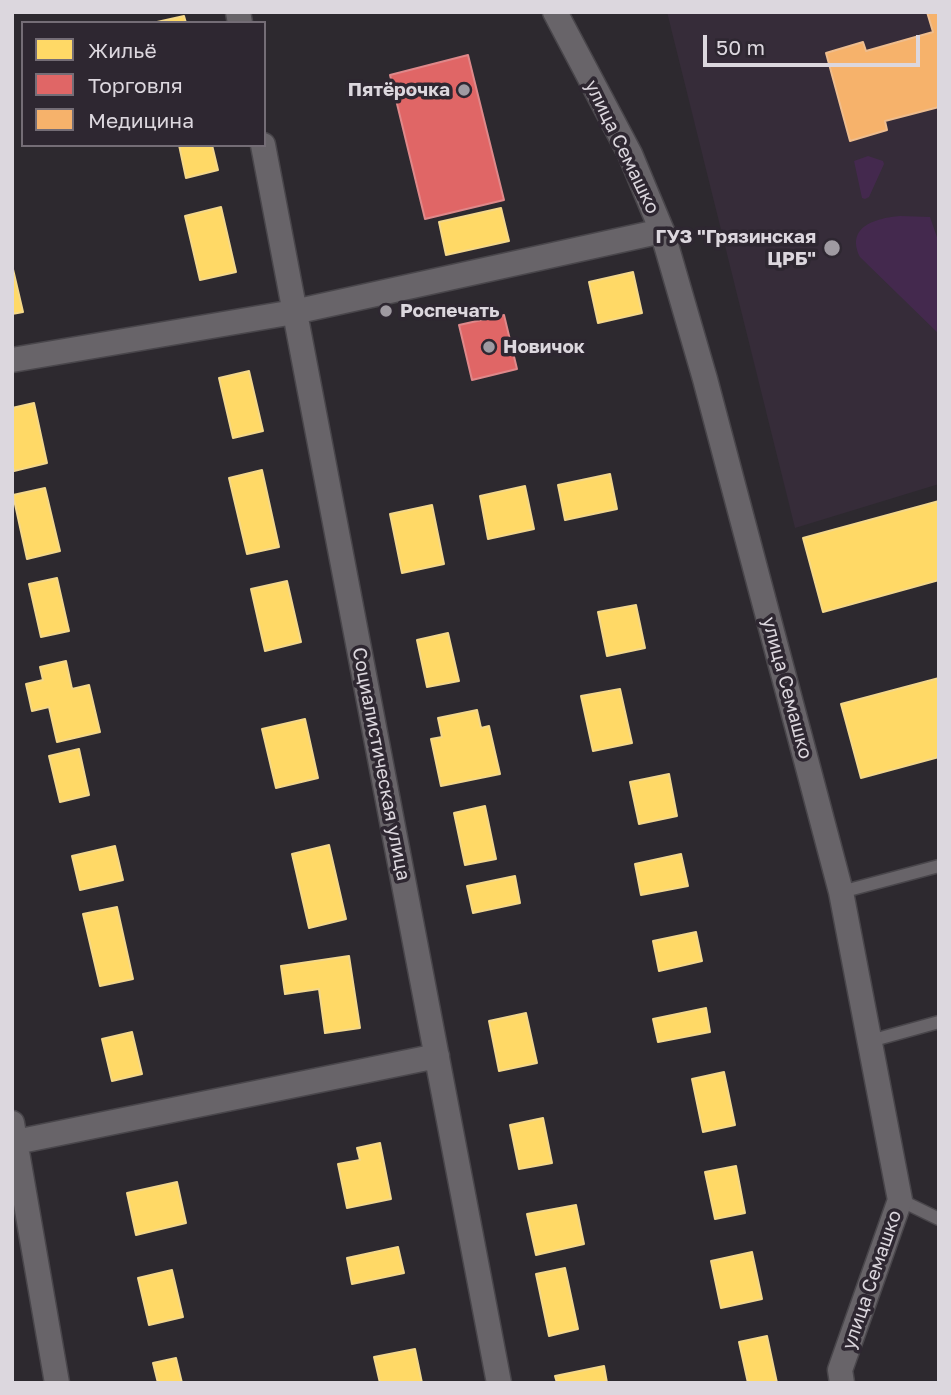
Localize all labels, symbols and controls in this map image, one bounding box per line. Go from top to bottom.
legend [21,21,266,147]
scale bar [706,21,923,65]
text: 50 m [716,34,765,60]
text: Жильё [88,37,157,63]
text: Торговля [88,72,183,98]
street label: улица Семашко [580,76,664,218]
place label: Пятёрочка [348,79,450,101]
marker: Пятёрочка [456,82,472,98]
text: Медицина [88,107,194,133]
place label: ГУЗ "Грязинская ЦРБ" [655,226,816,270]
marker: ГУЗ "Грязинская ЦРБ" [822,238,842,258]
place label: Роспечать [400,300,500,322]
marker: Роспечать [378,303,394,319]
place label: Новичок [503,336,585,358]
marker: Новичок [481,339,497,355]
street label: улица Семашко [757,614,817,762]
street label: Социалистическая улица [347,645,415,883]
street label: улица Семашко [837,1207,907,1353]

